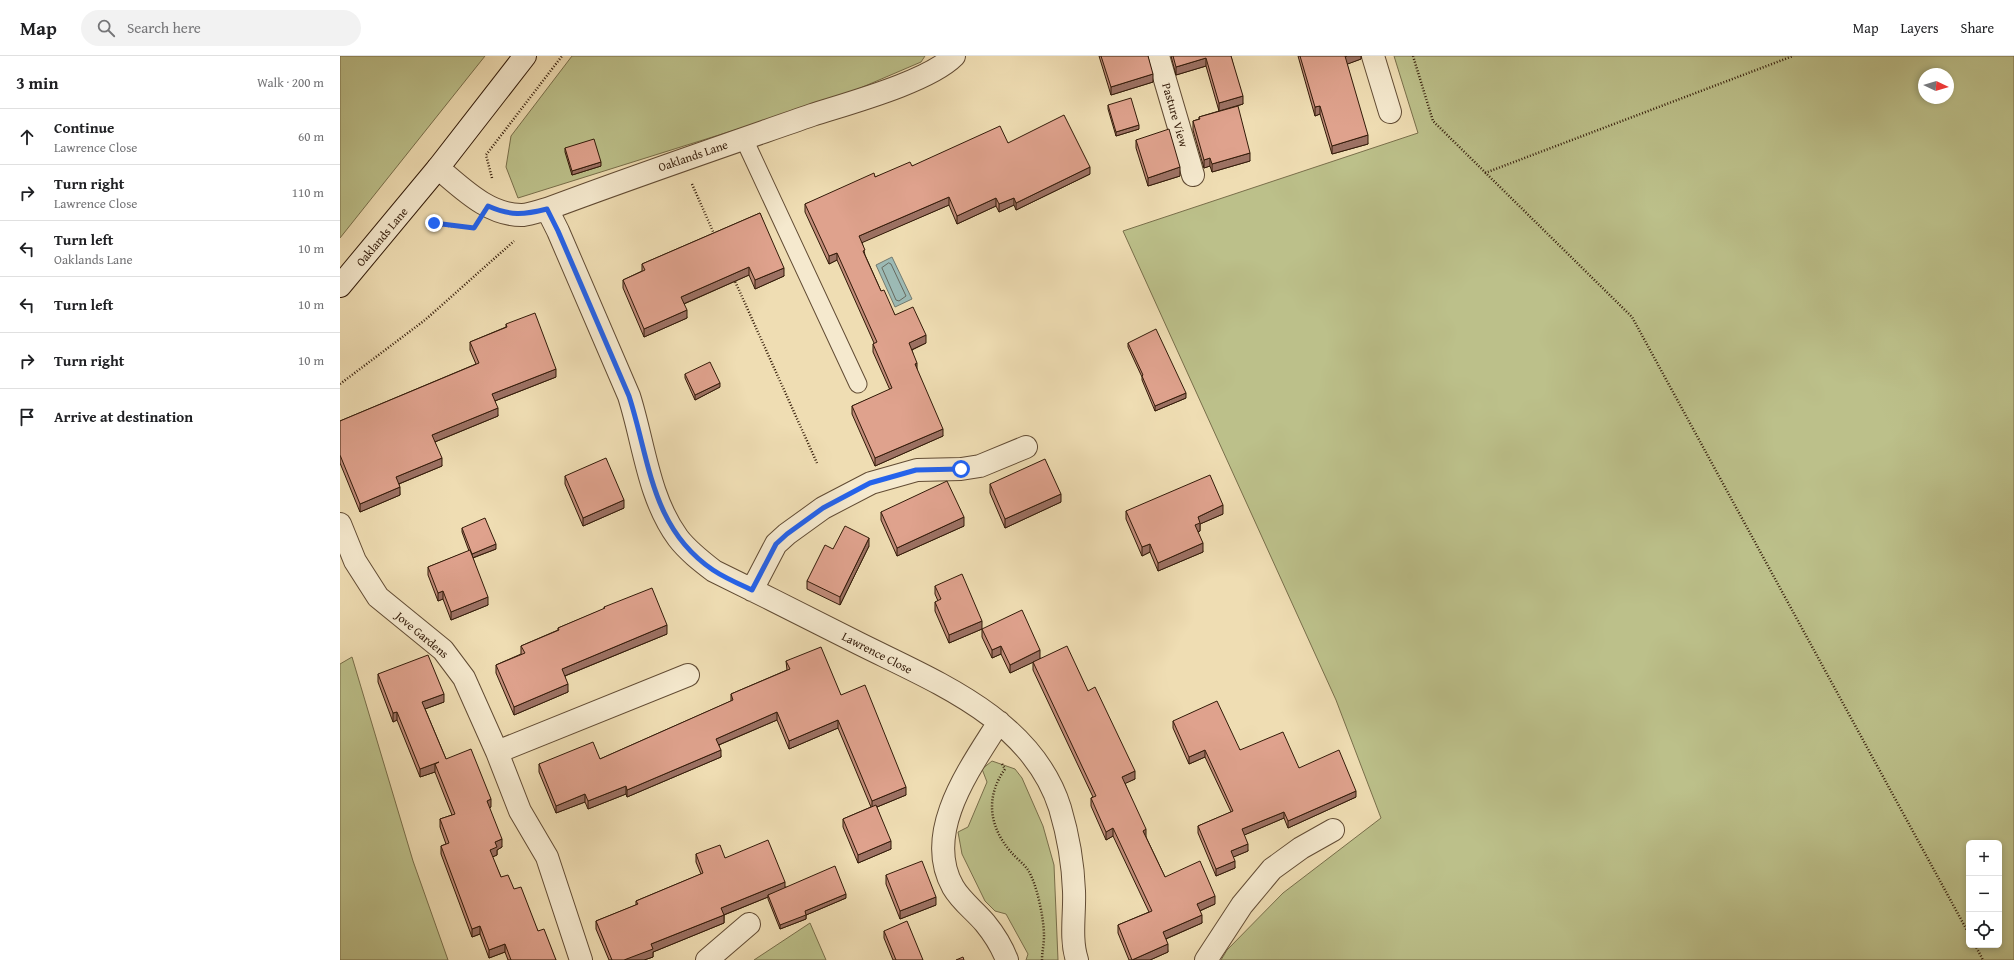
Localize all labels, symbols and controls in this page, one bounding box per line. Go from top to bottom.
search box [81,10,361,46]
text: Map [20,14,57,42]
icon: search [95,17,117,39]
text: Search here [127,17,201,38]
text: Map [1853,18,1879,38]
text: Layers [1901,18,1939,38]
text: Share [1961,18,1994,38]
north arrow [1918,68,1954,104]
text: 3 min [16,70,58,95]
text: Walk · 200 m [257,73,324,92]
street label: Pasture View [1158,81,1193,149]
text: Continue [54,117,115,138]
icon: ahead [16,126,38,148]
text: 60 m [298,127,324,146]
street label: Oaklands Lane [656,136,730,175]
text: Lawrence Close [54,138,137,157]
text: Turn right [54,173,125,194]
icon: right [16,182,38,204]
text: 110 m [292,183,324,202]
text: Lawrence Close [54,194,137,213]
street label: Oaklands Lane [352,203,412,270]
route end [425,214,443,232]
text: Turn left [54,229,113,250]
icon: left [16,238,38,260]
text: 10 m [298,239,324,258]
text: Oaklands Lane [54,250,133,269]
icon: left [16,294,38,316]
text: Turn left [54,294,113,315]
text: 10 m [298,295,324,314]
icon: right [16,350,38,372]
text: Turn right [54,350,125,371]
text: 10 m [298,351,324,370]
icon: arrive [16,406,38,428]
text: Arrive at destination [54,406,193,427]
route start [952,460,970,478]
street label: Jove Gardens [391,606,453,662]
street label: Lawrence Close [839,628,916,678]
map controls [1966,840,2002,948]
button: + [1966,840,2002,876]
button: − [1966,876,2002,912]
button: locate [1966,912,2002,948]

